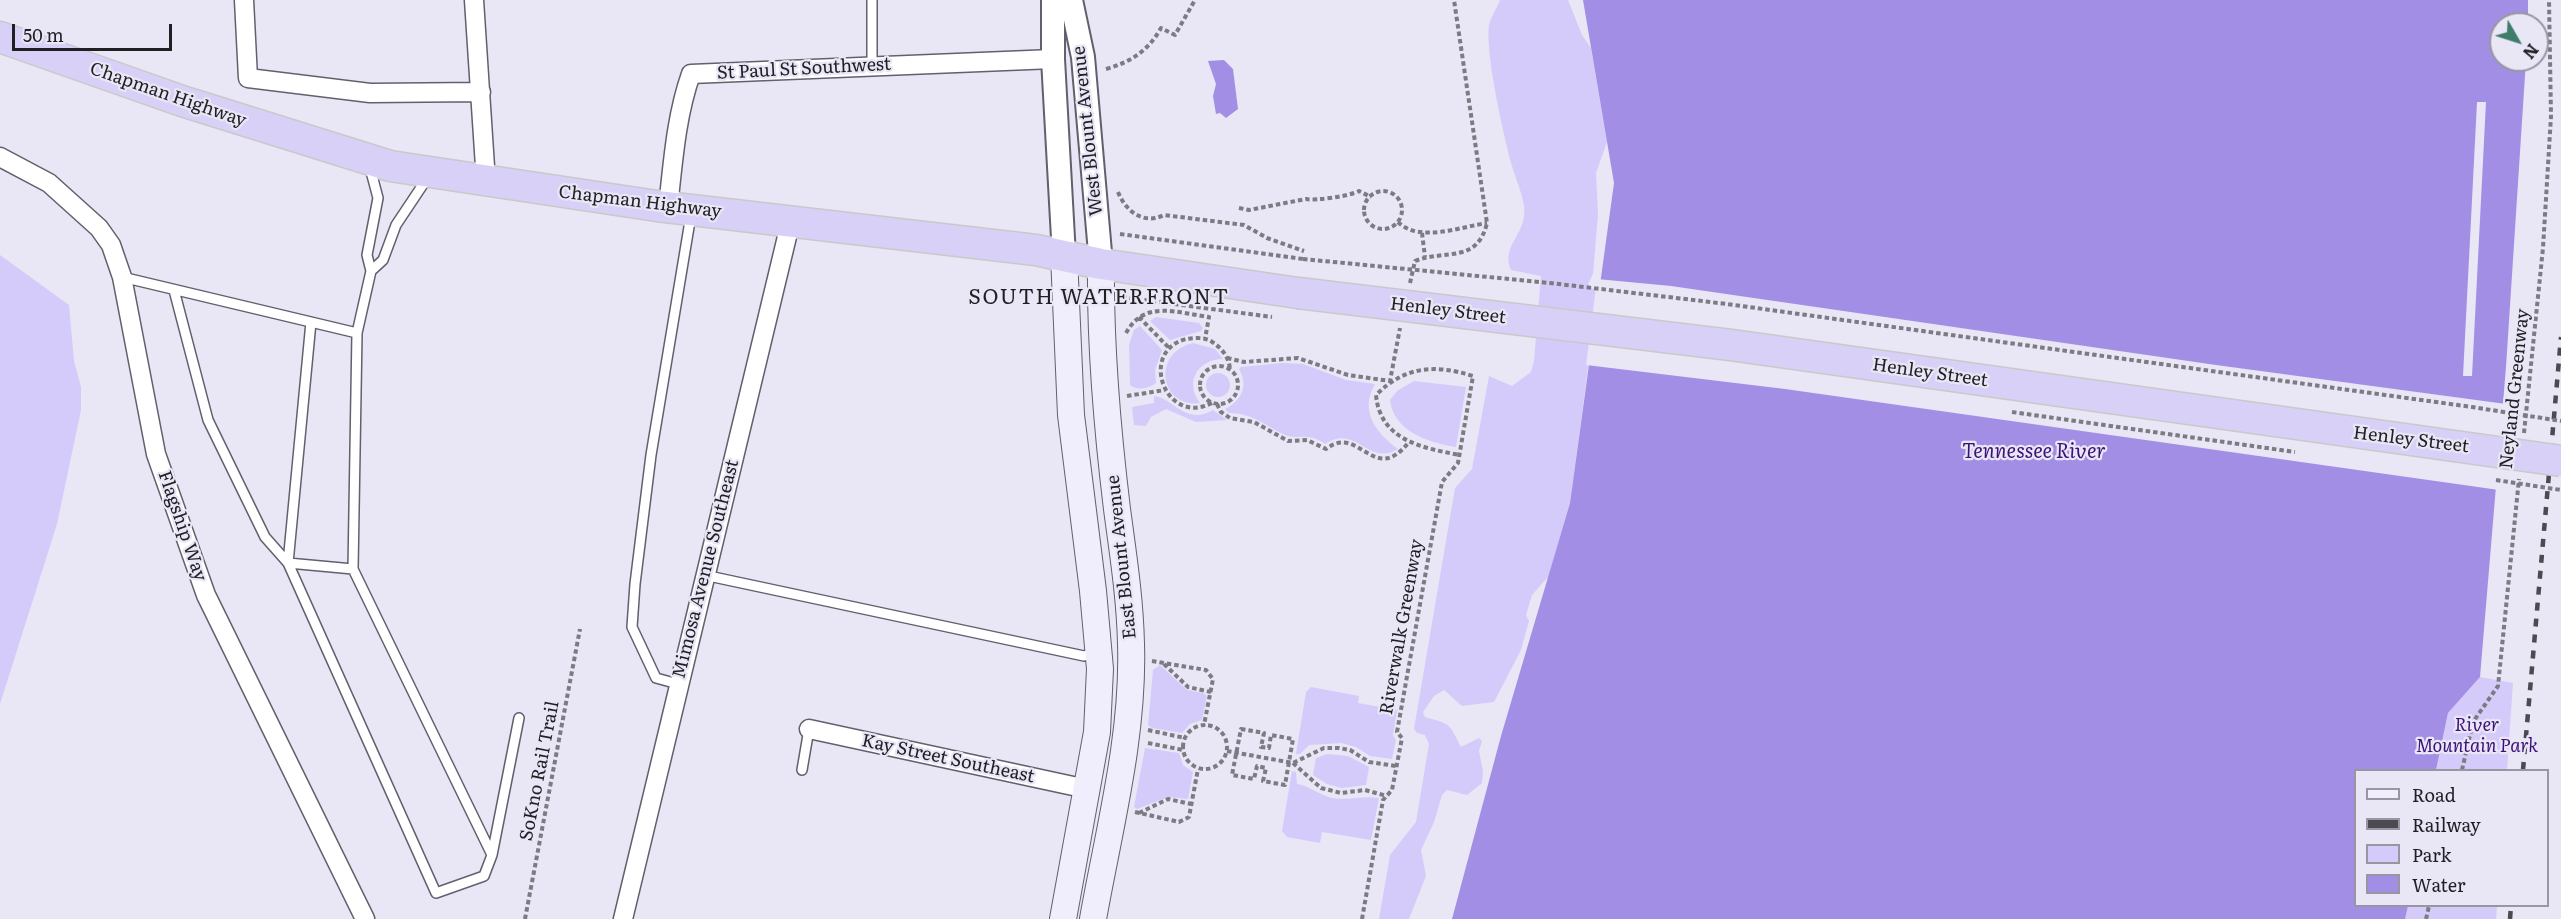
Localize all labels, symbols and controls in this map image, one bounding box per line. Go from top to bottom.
scale bar [15,12,176,50]
north arrow [2489,12,2549,72]
text: 50 m [23,21,64,48]
text: N [2518,39,2545,65]
street label: West Blount Avenue [1068,45,1108,217]
street label: St Paul St Southwest [716,54,892,84]
street label: Chapman Highway [87,58,249,132]
street label: Chapman Highway [557,181,723,223]
district label: SOUTH WATERFRONT [968,285,1230,311]
street label: Henley Street [1389,293,1507,329]
street label: Neyland Greenway [2496,308,2534,470]
street label: Henley Street [1871,354,1989,392]
street label: Henley Street [2352,422,2470,458]
water label: Tennessee River [1962,440,2106,464]
street label: Mimosa Avenue Southeast [668,457,744,681]
street label: Flagship Way [153,468,211,584]
street label: East Blount Avenue [1103,474,1141,640]
street label: Riverwalk Greenway [1376,537,1428,717]
street label: SoKno Rail Trail [516,699,564,843]
park label: River Mountain Park [2416,715,2538,758]
street label: Kay Street Southeast [859,730,1037,788]
legend [2354,769,2549,907]
text: Road [2412,781,2456,808]
text: Railway [2412,811,2481,838]
text: Park [2412,841,2451,868]
text: Water [2412,871,2465,898]

